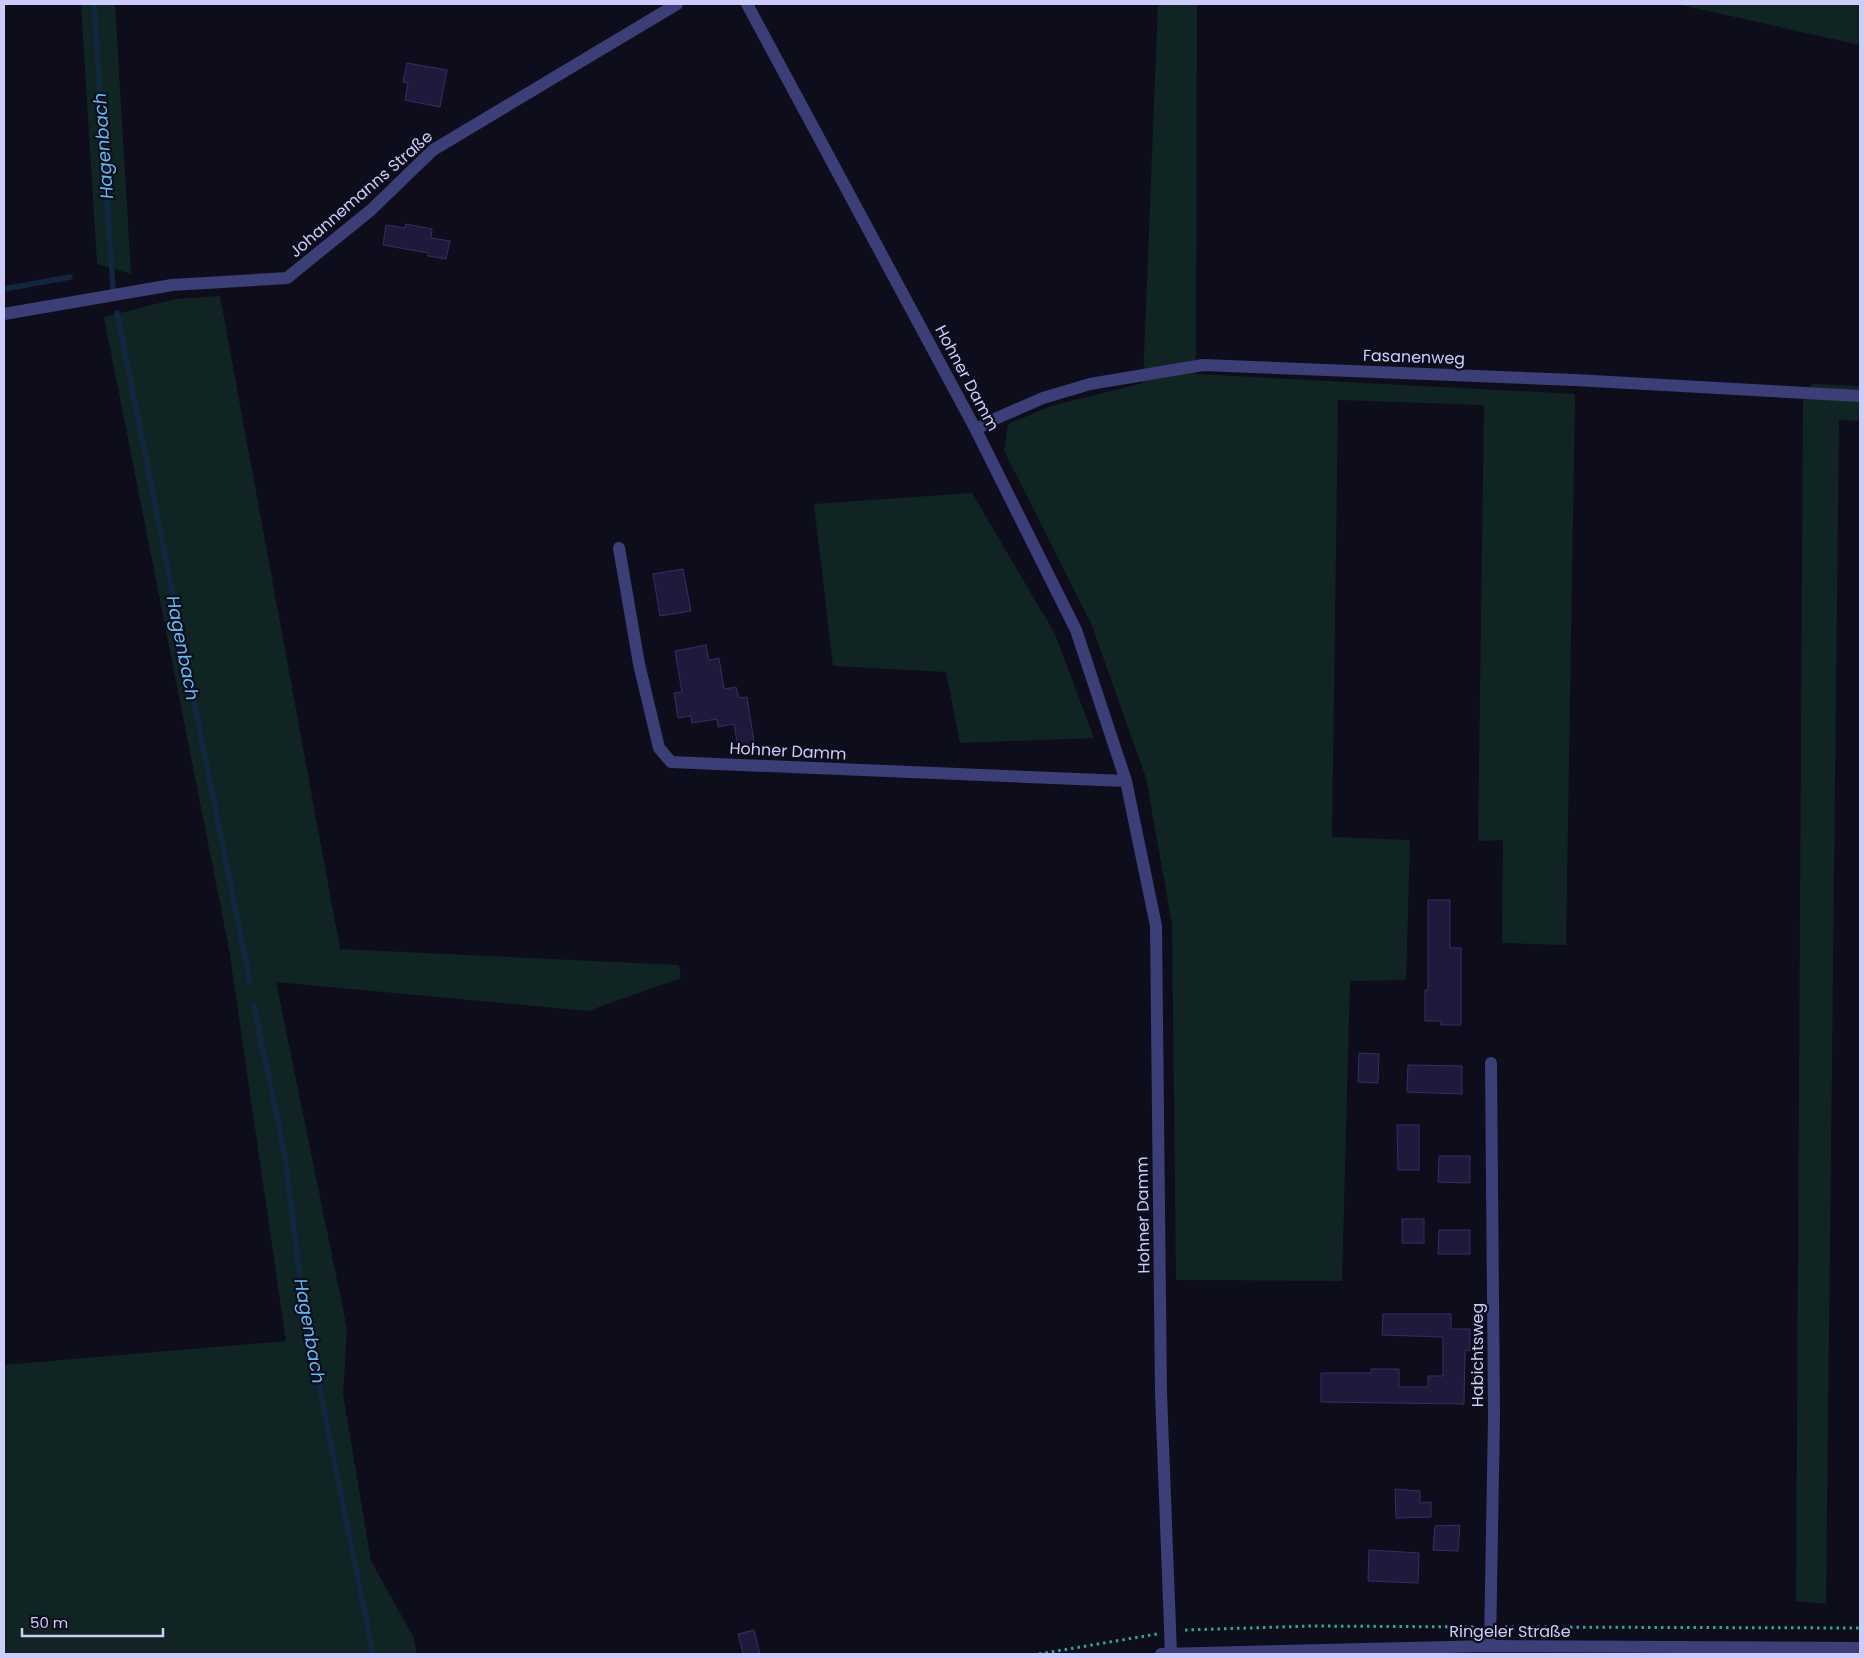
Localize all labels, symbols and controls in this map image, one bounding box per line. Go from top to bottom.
water label: Hagenbach [87,92,119,200]
street label: Johannemanns Straße [284,125,438,263]
street label: Hohner Damm [929,321,1005,435]
street label: Fasanenweg [1362,344,1466,370]
water label: Hagenbach [161,593,205,703]
street label: Hohner Damm [729,736,847,766]
street label: Hohner Damm [1130,1156,1156,1274]
water label: Hagenbach [288,1277,332,1385]
street label: Habichtsweg [1466,1303,1489,1407]
scale bar [22,1606,164,1638]
text: 50 m [30,1612,68,1633]
street label: Ringeler Straße [1449,1620,1571,1643]

